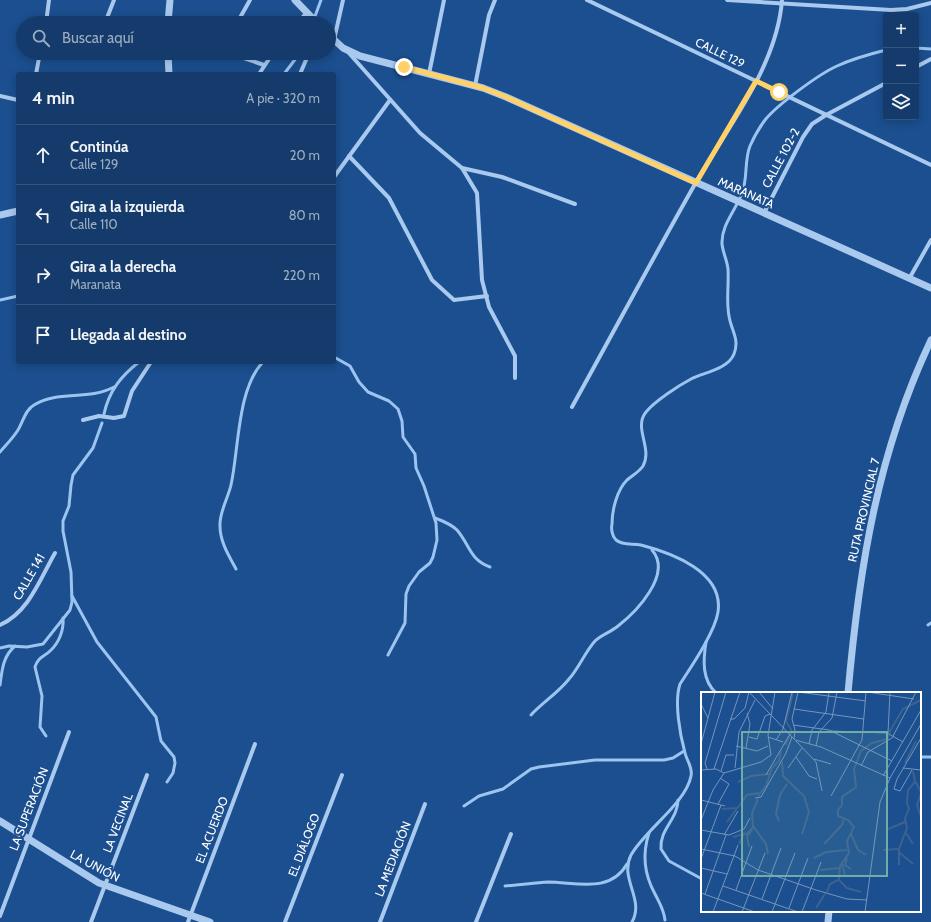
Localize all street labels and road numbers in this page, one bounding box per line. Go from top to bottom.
street label: CALLE 129 [693,34,748,71]
street label: CALLE 102-2 [759,125,803,190]
street label: MARANATA [716,173,777,212]
street label: RUTA PROVINCIAL 7 [844,456,883,563]
street label: CALLE 141 [9,551,48,603]
street label: LA SUPERACIÓN [6,765,51,853]
street label: LA VECINAL [99,791,136,855]
street label: EL ACUERDO [192,794,231,865]
street label: EL DIÁLOGO [285,811,323,879]
street label: LA MEDIACIÓN [371,819,414,899]
street label: LA UNIÓN [68,846,123,885]

